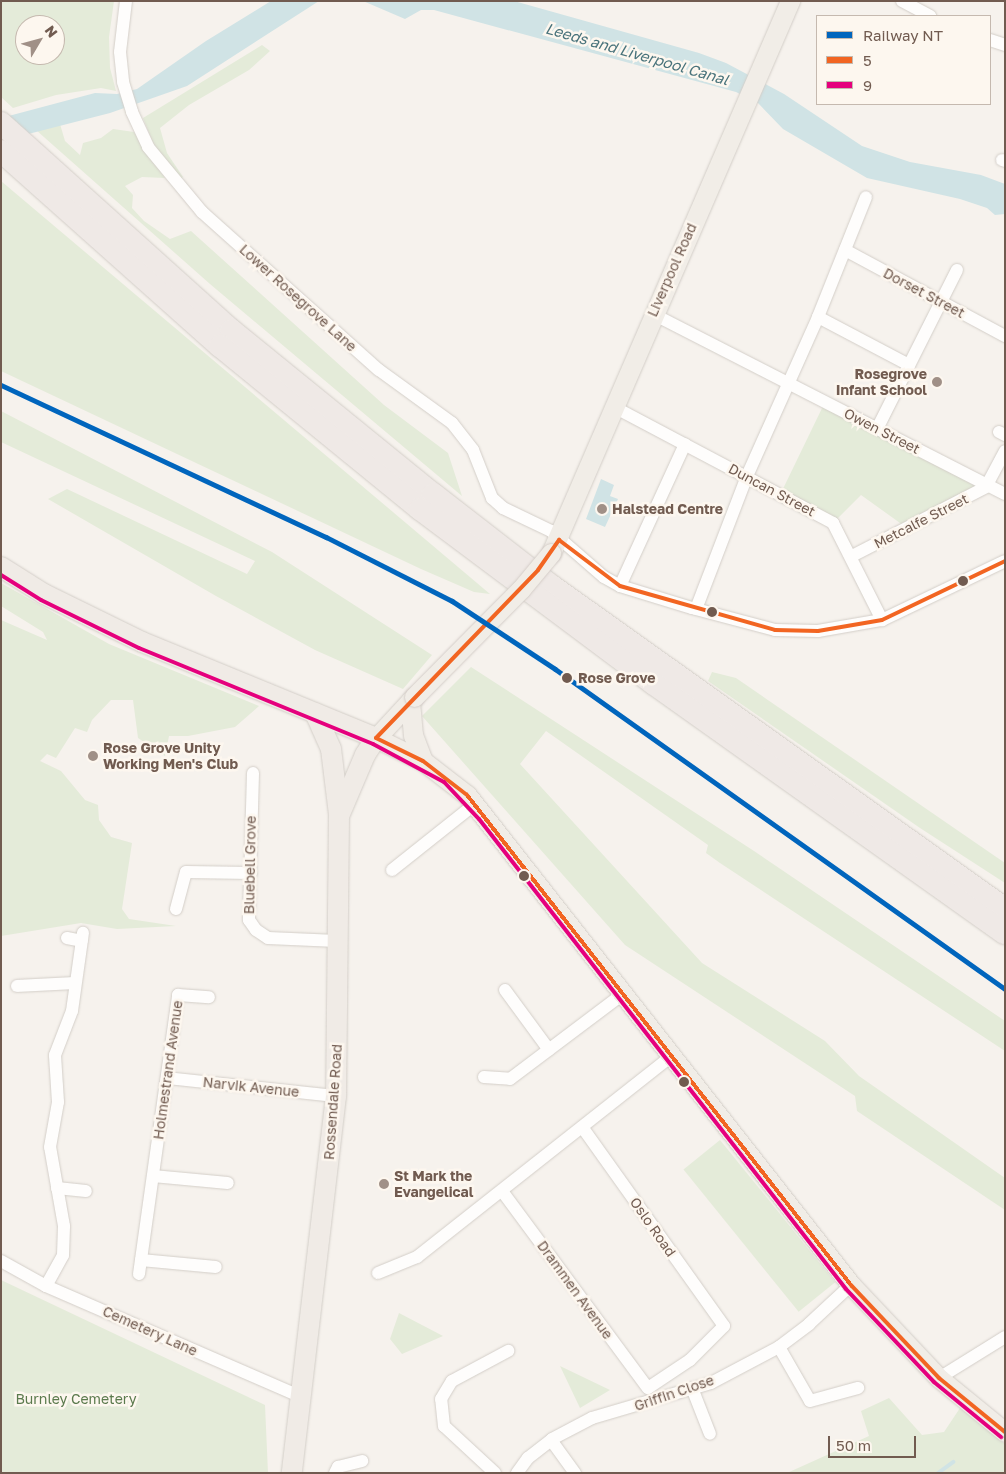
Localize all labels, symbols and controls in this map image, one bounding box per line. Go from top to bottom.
north arrow [15,15,65,65]
legend [816,15,991,105]
water label: Leeds and Liverpool Canal [543,19,731,89]
text: N [42,22,62,41]
text: Railway NT [863,26,943,44]
text: 5 [863,51,872,69]
text: 9 [863,76,872,94]
street label: Liverpool Road [644,221,700,319]
street label: Lower Rosegrove Lane [236,241,360,355]
street label: Dorset Street [880,265,968,321]
place label: Rosegrove Infant School [836,366,927,398]
marker: Rosegrove Infant School [931,376,943,388]
street label: Owen Street [841,405,923,457]
street label: Duncan Street [726,460,818,520]
street label: Metcalfe Street [871,490,971,552]
place label: Halstead Centre [612,501,723,517]
marker: Halstead Centre [596,503,608,515]
unlabelled marker [958,576,968,586]
unlabelled marker [707,607,717,617]
place label: Rose Grove [578,670,656,686]
marker: Rose Grove [560,671,574,685]
place label: Rose Grove Unity Working Men's Club [103,740,238,772]
marker: Rose Grove Unity Working Men's Club [87,750,99,762]
street label: Bluebell Grove [241,816,259,914]
unlabelled marker [519,871,529,881]
street label: Holmestrand Avenue [150,999,186,1141]
street label: Rossendale Road [321,1043,345,1161]
street label: Narvik Avenue [202,1074,300,1100]
unlabelled marker [679,1077,689,1087]
place label: St Mark the Evangelical [394,1168,473,1200]
marker: St Mark the Evangelical [378,1178,390,1190]
street label: Oslo Road [627,1194,679,1260]
street label: Drammen Avenue [534,1238,616,1342]
street label: Cemetery Lane [100,1303,200,1359]
street label: Griffin Close [632,1372,716,1414]
park label: Burnley Cemetery [15,1391,137,1407]
scale bar [831,1426,918,1458]
text: 50 m [836,1436,871,1454]

